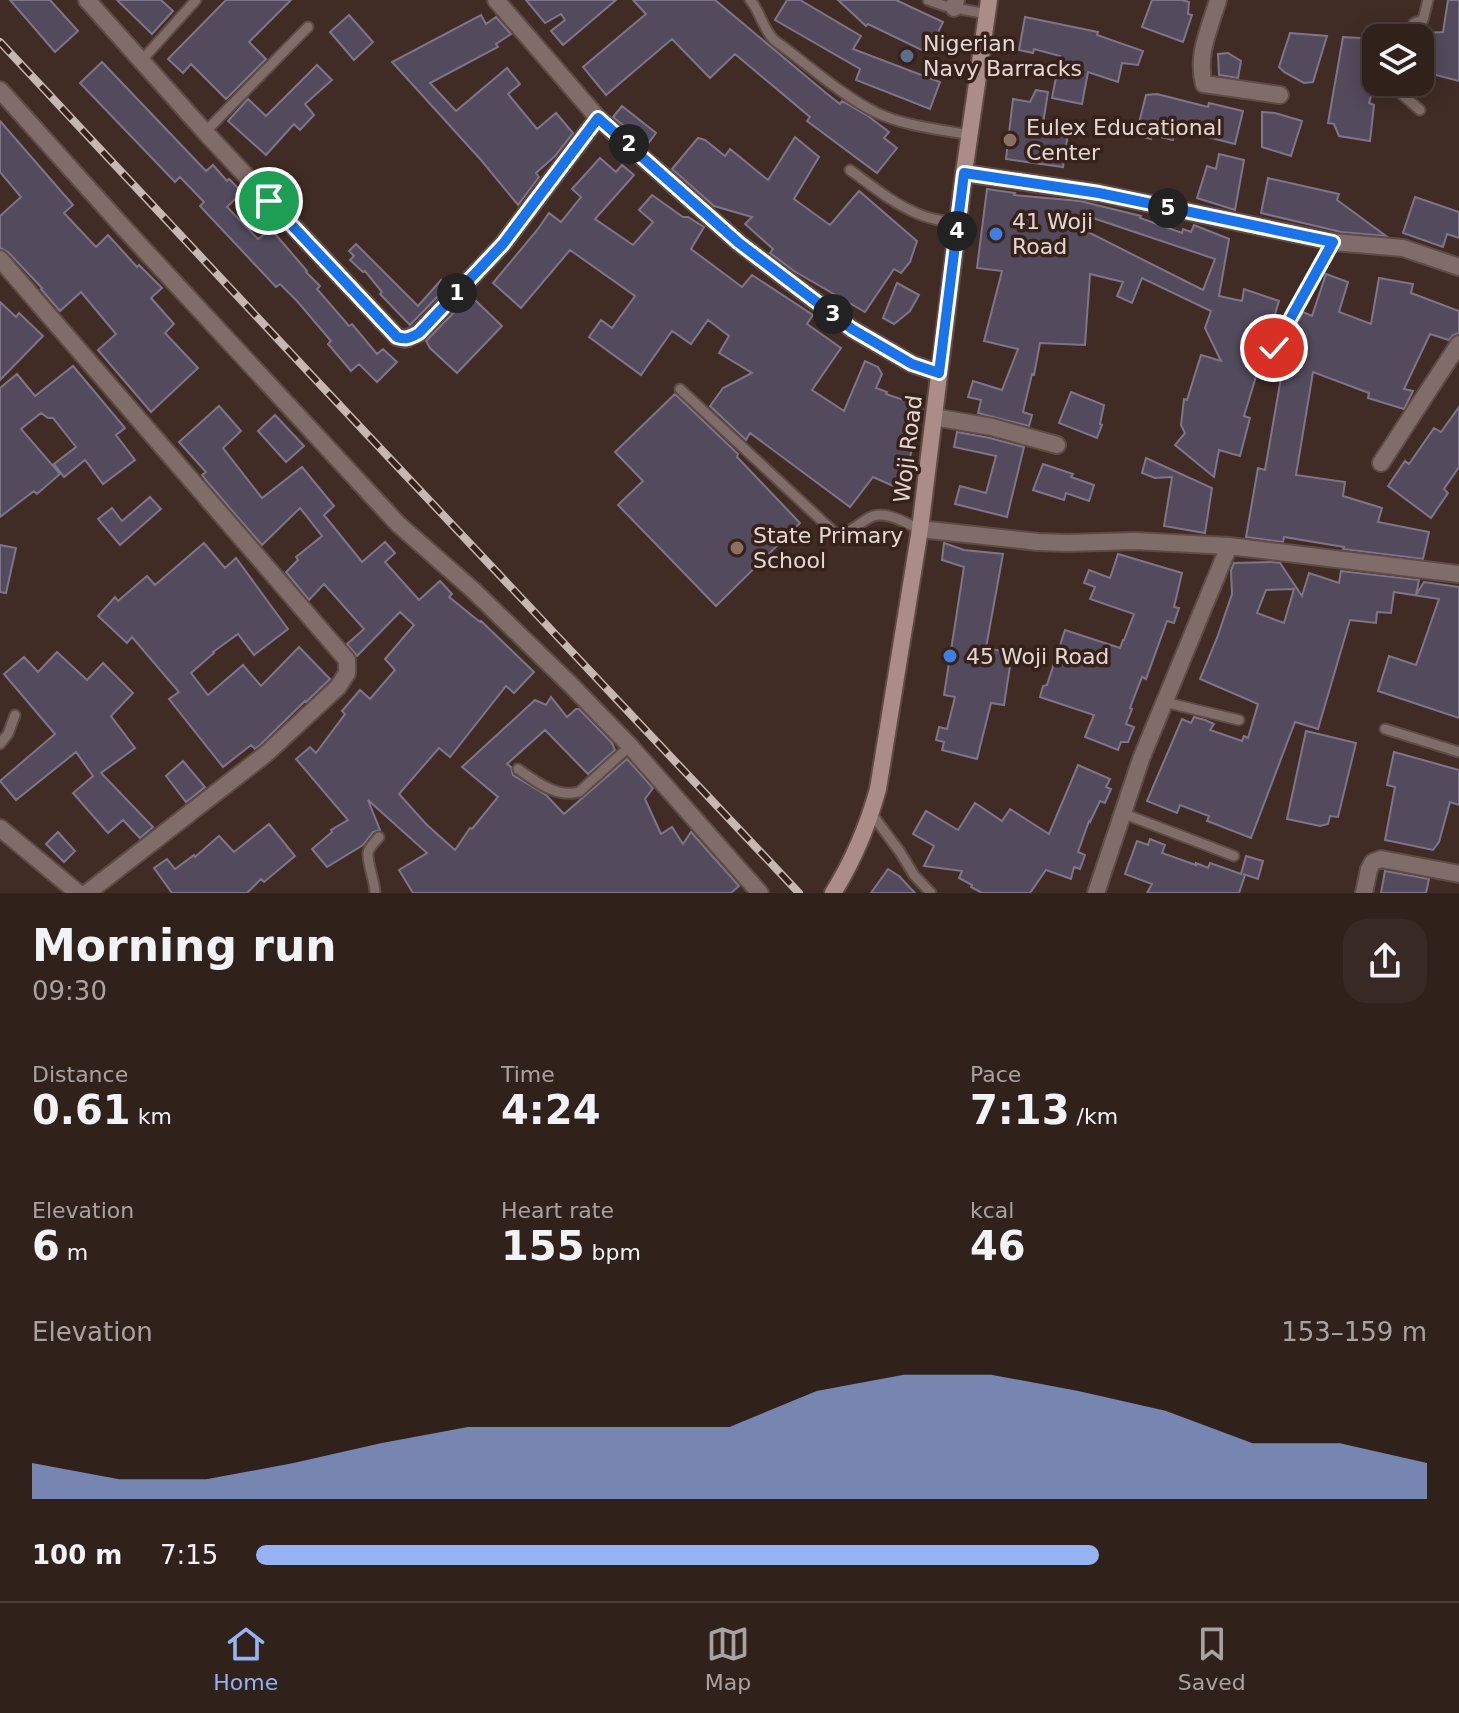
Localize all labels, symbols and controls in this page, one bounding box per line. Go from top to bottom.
map controls [1362,24,1434,96]
button: layers [1362,24,1434,96]
place label: Nigerian Navy Barracks [923,31,1082,81]
marker: Nigerian Navy Barracks [898,47,916,65]
place label: Eulex Educational Center [1026,115,1222,165]
pin: 2 [609,124,649,164]
text: 2 [621,131,637,156]
marker: Eulex Educational Center [1001,131,1019,149]
pin [235,167,303,235]
icon: arrive [247,179,291,223]
pin: 5 [1148,188,1188,228]
text: 5 [1160,195,1176,220]
place label: 41 Woji Road [1012,209,1093,259]
pin: 4 [937,211,977,251]
text: 4 [949,218,965,243]
marker: 41 Woji Road [987,225,1005,243]
pin: 1 [437,273,477,313]
text: 1 [449,280,465,305]
pin: 3 [813,294,853,334]
text: 3 [825,301,841,326]
pin [1240,314,1308,382]
icon: check [1252,326,1296,370]
street label: Woji Road [889,394,927,504]
place label: State Primary School [753,523,903,573]
marker: State Primary School [728,539,746,557]
place label: 45 Woji Road [966,644,1109,669]
marker: 45 Woji Road [941,647,959,665]
button: share [1343,919,1427,1003]
text: Morning run [32,920,337,971]
text: 09:30 [32,976,107,1006]
text: Distance [32,1062,128,1087]
text: Time [501,1062,555,1087]
text: Pace [970,1062,1021,1087]
text: 0.61 [32,1087,131,1133]
text: 4:24 [501,1087,601,1133]
text: 7:13 [970,1087,1070,1133]
text: km [131,1104,172,1129]
text: /km [1070,1104,1118,1129]
text: Elevation [32,1198,134,1223]
text: Heart rate [501,1198,614,1223]
text: kcal [970,1198,1014,1223]
text: 6 [32,1223,60,1269]
text: 155 [501,1223,585,1269]
text: 46 [970,1223,1026,1269]
text: m [60,1240,88,1265]
text: bpm [585,1240,641,1265]
text: Elevation [32,1317,153,1347]
text: 153–159 m [1281,1317,1427,1347]
text: 100 m [32,1540,122,1570]
text: 7:15 [160,1540,218,1570]
tab: Home [213,1622,278,1695]
tab: Map [705,1622,751,1695]
tab: Saved [1178,1622,1246,1695]

